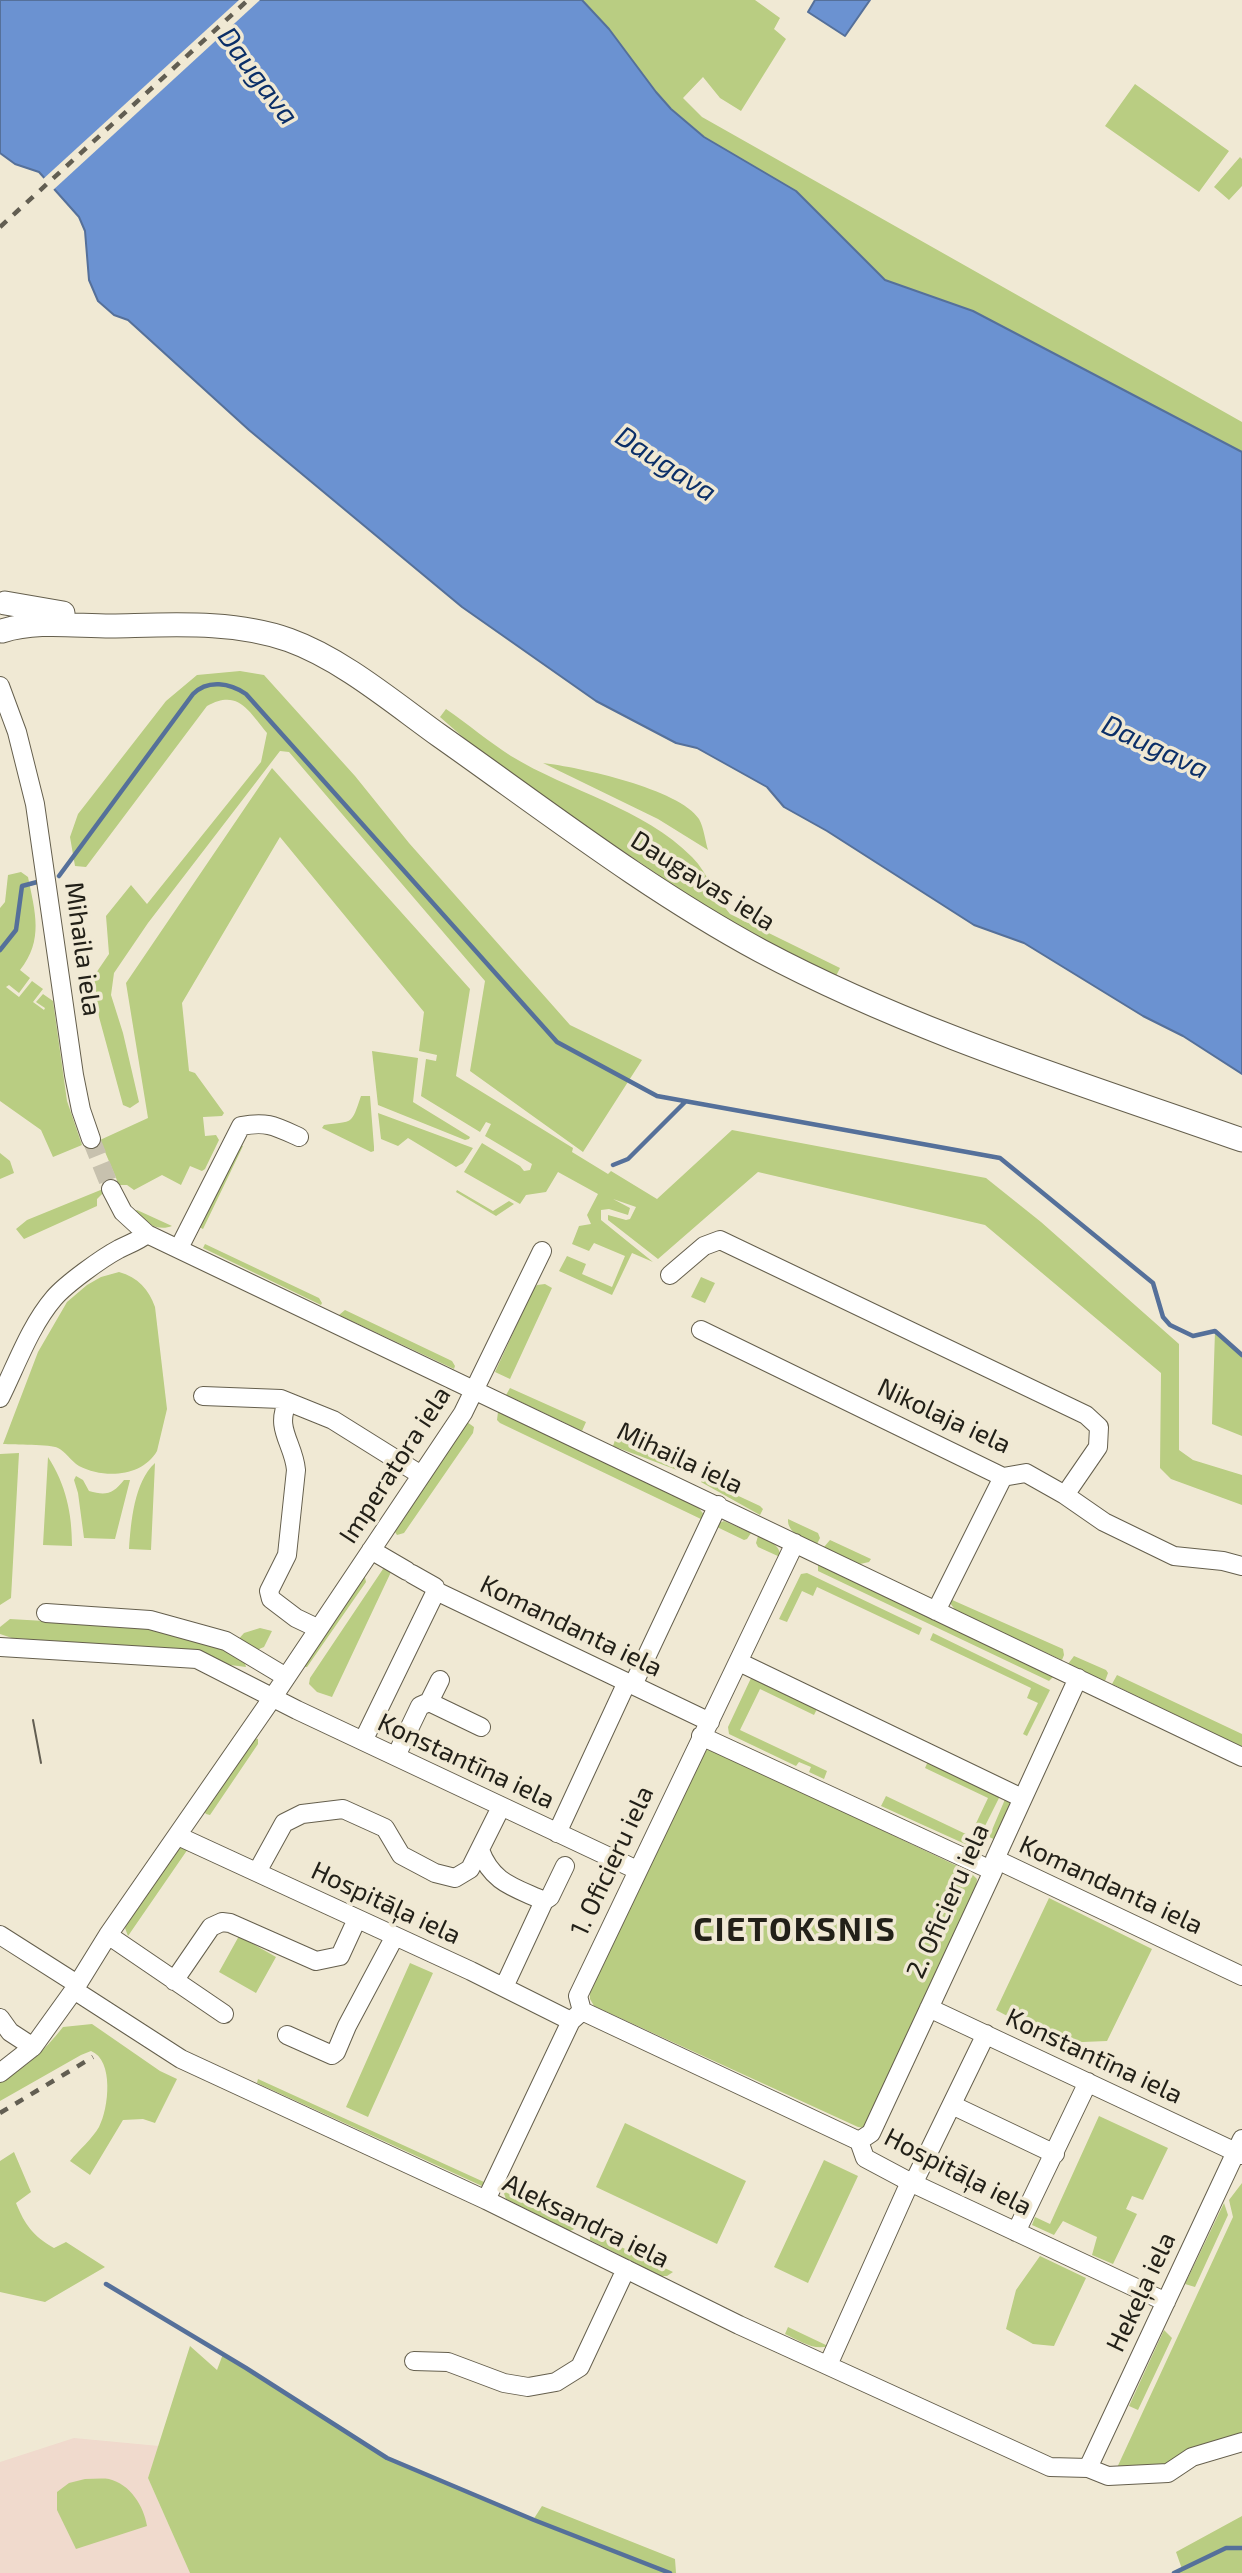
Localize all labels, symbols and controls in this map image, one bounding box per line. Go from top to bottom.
water label: Daugava [210,21,306,131]
water label: Daugava [609,419,723,509]
water label: Daugava [1096,708,1214,786]
street label: Daugavas iela [625,824,781,938]
street label: Mihaila iela [58,880,108,1018]
street label: Nikolaja iela [872,1372,1016,1460]
street label: Imperatora iela [333,1381,457,1549]
street label: Mihaila iela [612,1415,748,1501]
street label: Komandanta iela [475,1568,667,1684]
street label: Konstantīna iela [373,1706,559,1816]
street label: 1. Oficieru iela [564,1781,660,1941]
street label: 2. Oficieru iela [900,1819,996,1983]
street label: Komandanta iela [1014,1829,1208,1941]
street label: Hospitāļa iela [306,1855,466,1951]
district label: CIETOKSNIS [695,1910,895,1950]
street label: Konstantīna iela [1001,2001,1187,2111]
street label: Hospitāļa iela [879,2121,1037,2223]
street label: Aleksandra iela [498,2167,674,2275]
street label: Hekeļa iela [1100,2227,1182,2357]

